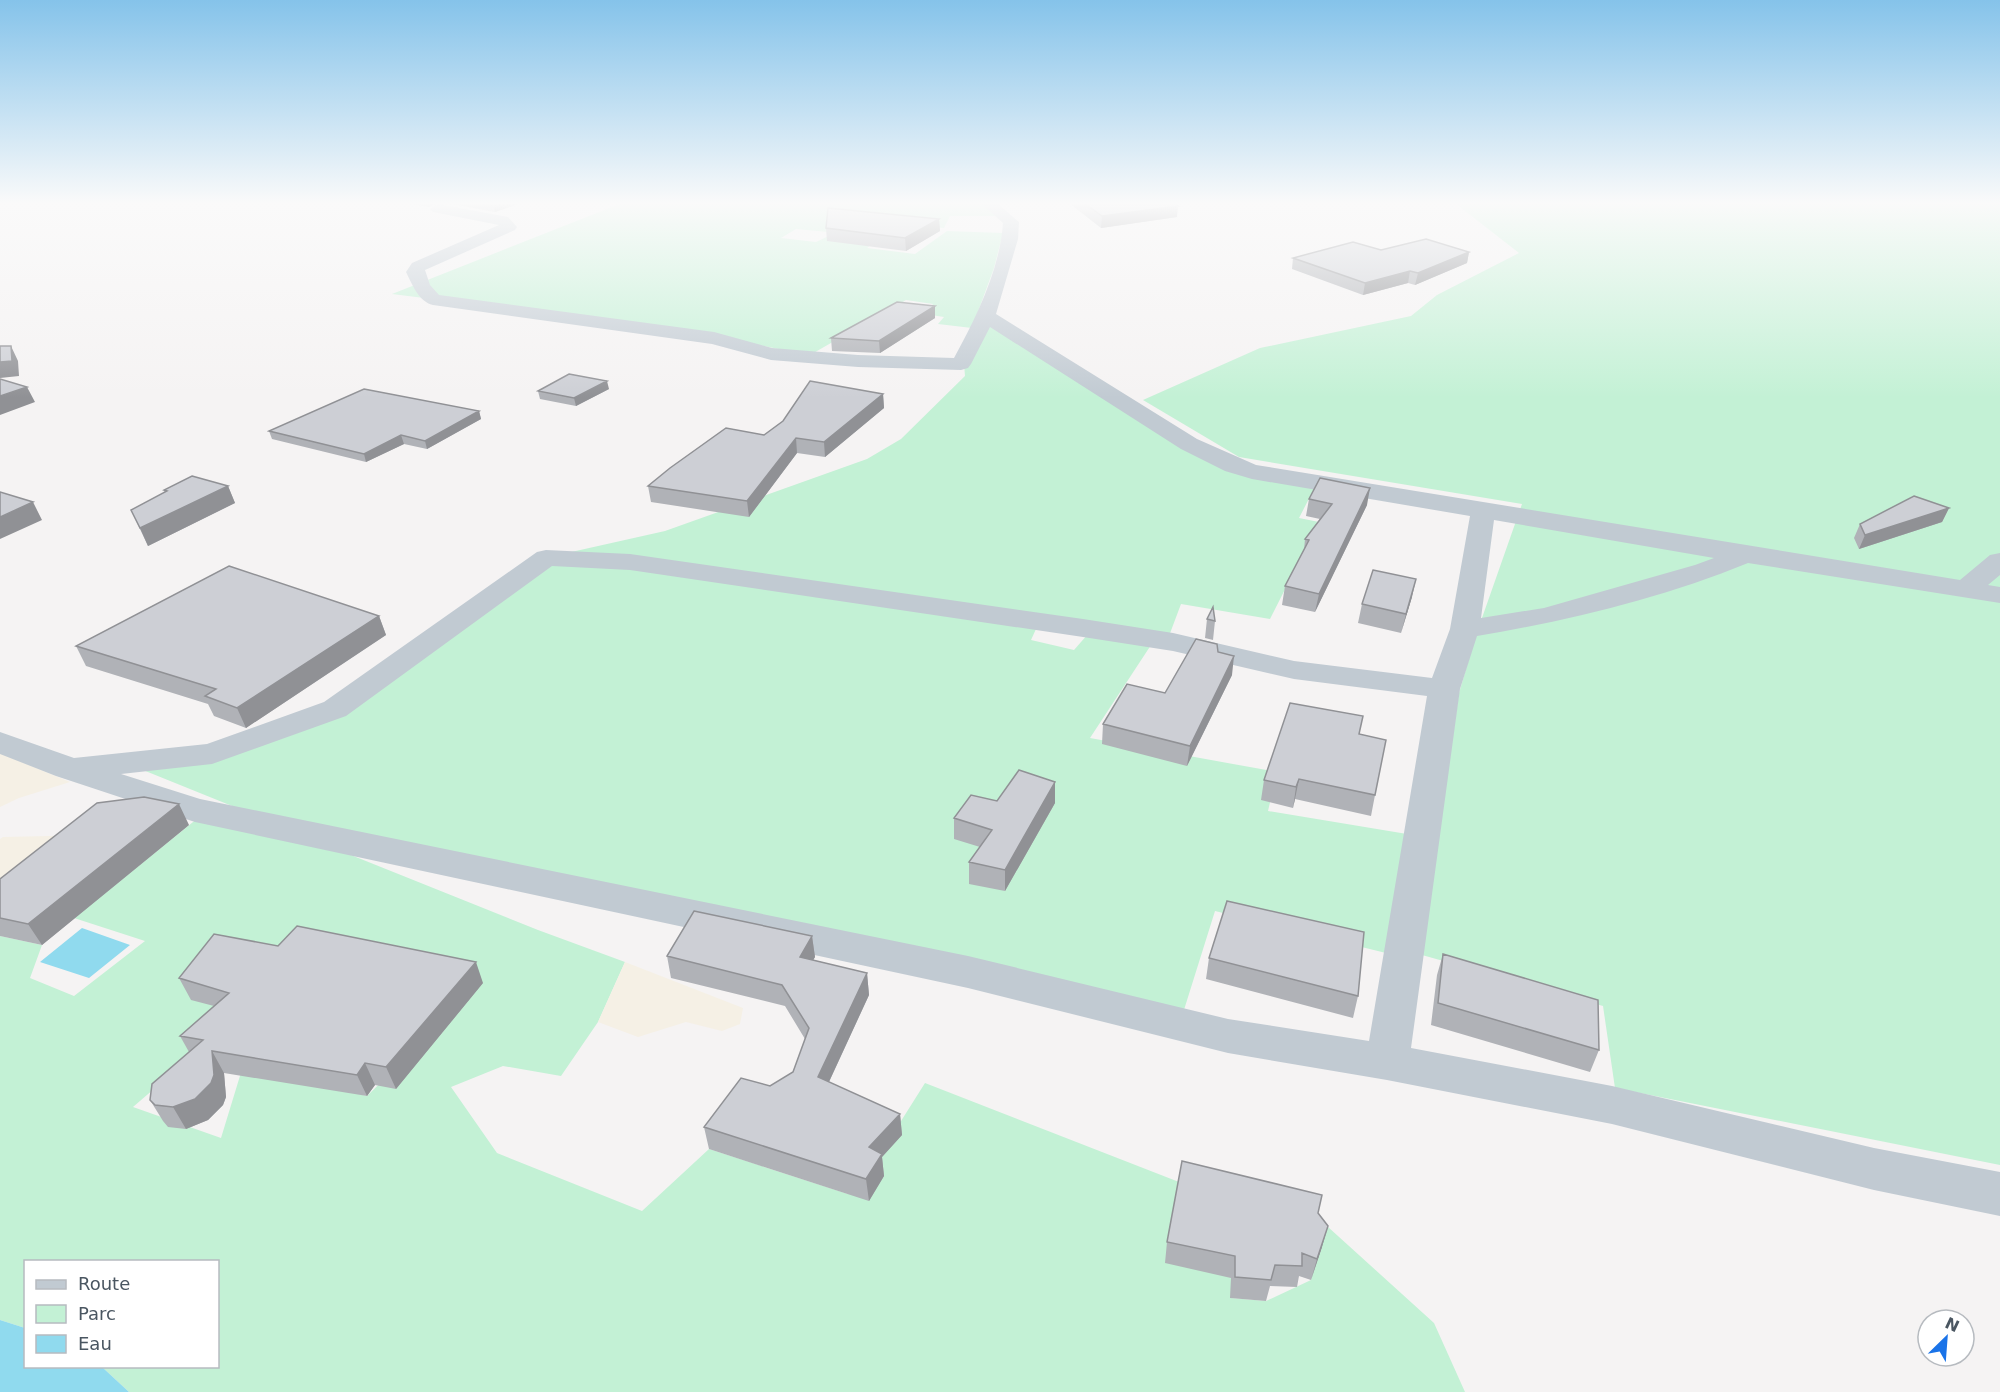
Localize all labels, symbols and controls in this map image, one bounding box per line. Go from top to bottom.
legend [24,1260,219,1368]
text: Route [78,1273,130,1294]
text: Parc [78,1303,116,1324]
north arrow [1916,1308,1976,1368]
text: N [1942,1313,1962,1336]
text: Eau [78,1333,112,1354]

